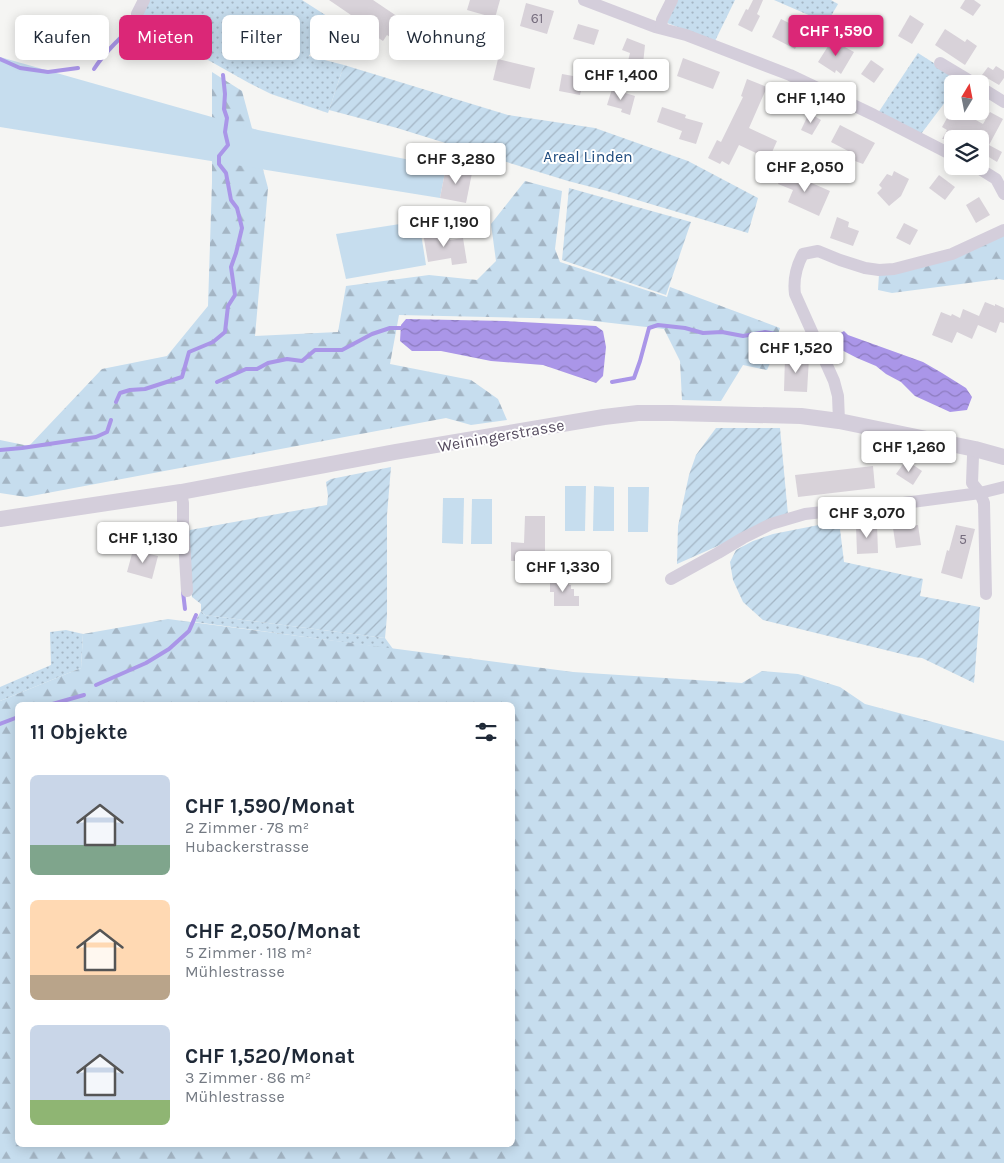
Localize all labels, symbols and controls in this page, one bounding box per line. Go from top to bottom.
house number: 61 [531,10,543,27]
chip: Kaufen [15,15,109,60]
chip: Mieten [119,15,212,60]
chip: Filter [222,15,300,60]
chip: Neu [310,15,379,60]
chip: Wohnung [389,15,504,60]
pin: CHF 1,590 [779,15,893,57]
text: CHF 1,590 [799,21,873,40]
pin: CHF 1,400 [564,58,678,101]
text: CHF 1,400 [584,65,658,84]
north arrow [944,75,989,120]
map controls [944,75,989,175]
pin: CHF 1,140 [754,82,868,124]
text: CHF 1,140 [776,88,846,107]
button: layers [944,130,989,175]
pin: CHF 3,280 [399,142,513,185]
park label: Areal Linden [543,147,633,166]
text: CHF 3,280 [417,149,495,168]
pin: CHF 2,050 [748,150,862,193]
text: CHF 2,050 [766,157,844,176]
pin: CHF 1,190 [387,206,501,248]
text: CHF 1,190 [409,212,479,231]
pin: CHF 1,520 [739,332,853,374]
text: CHF 1,520 [759,338,833,357]
street label: Weiningerstrasse [436,415,566,456]
pin: CHF 1,260 [852,430,966,473]
text: CHF 1,260 [872,437,946,456]
pin: CHF 3,070 [810,496,924,539]
text: CHF 3,070 [829,503,905,522]
pin: CHF 1,130 [86,522,200,564]
text: CHF 1,130 [108,528,178,547]
house number: 5 [959,531,967,548]
pin: CHF 1,330 [506,550,620,593]
text: CHF 1,330 [526,557,600,576]
icon: filters [472,718,500,746]
text: 11 Objekte [30,720,128,744]
text: CHF 1,590/Monat [185,794,355,818]
icon: home [70,795,130,855]
text: 2 Zimmer · 78 m² [185,818,309,837]
text: Hubackerstrasse [185,837,309,856]
text: CHF 2,050/Monat [185,919,361,943]
icon: home [70,920,130,980]
text: 5 Zimmer · 118 m² [185,943,312,962]
text: Mühlestrasse [185,962,285,981]
text: CHF 1,520/Monat [185,1044,355,1068]
icon: home [70,1045,130,1105]
text: 3 Zimmer · 86 m² [185,1068,311,1087]
text: Mühlestrasse [185,1087,285,1106]

